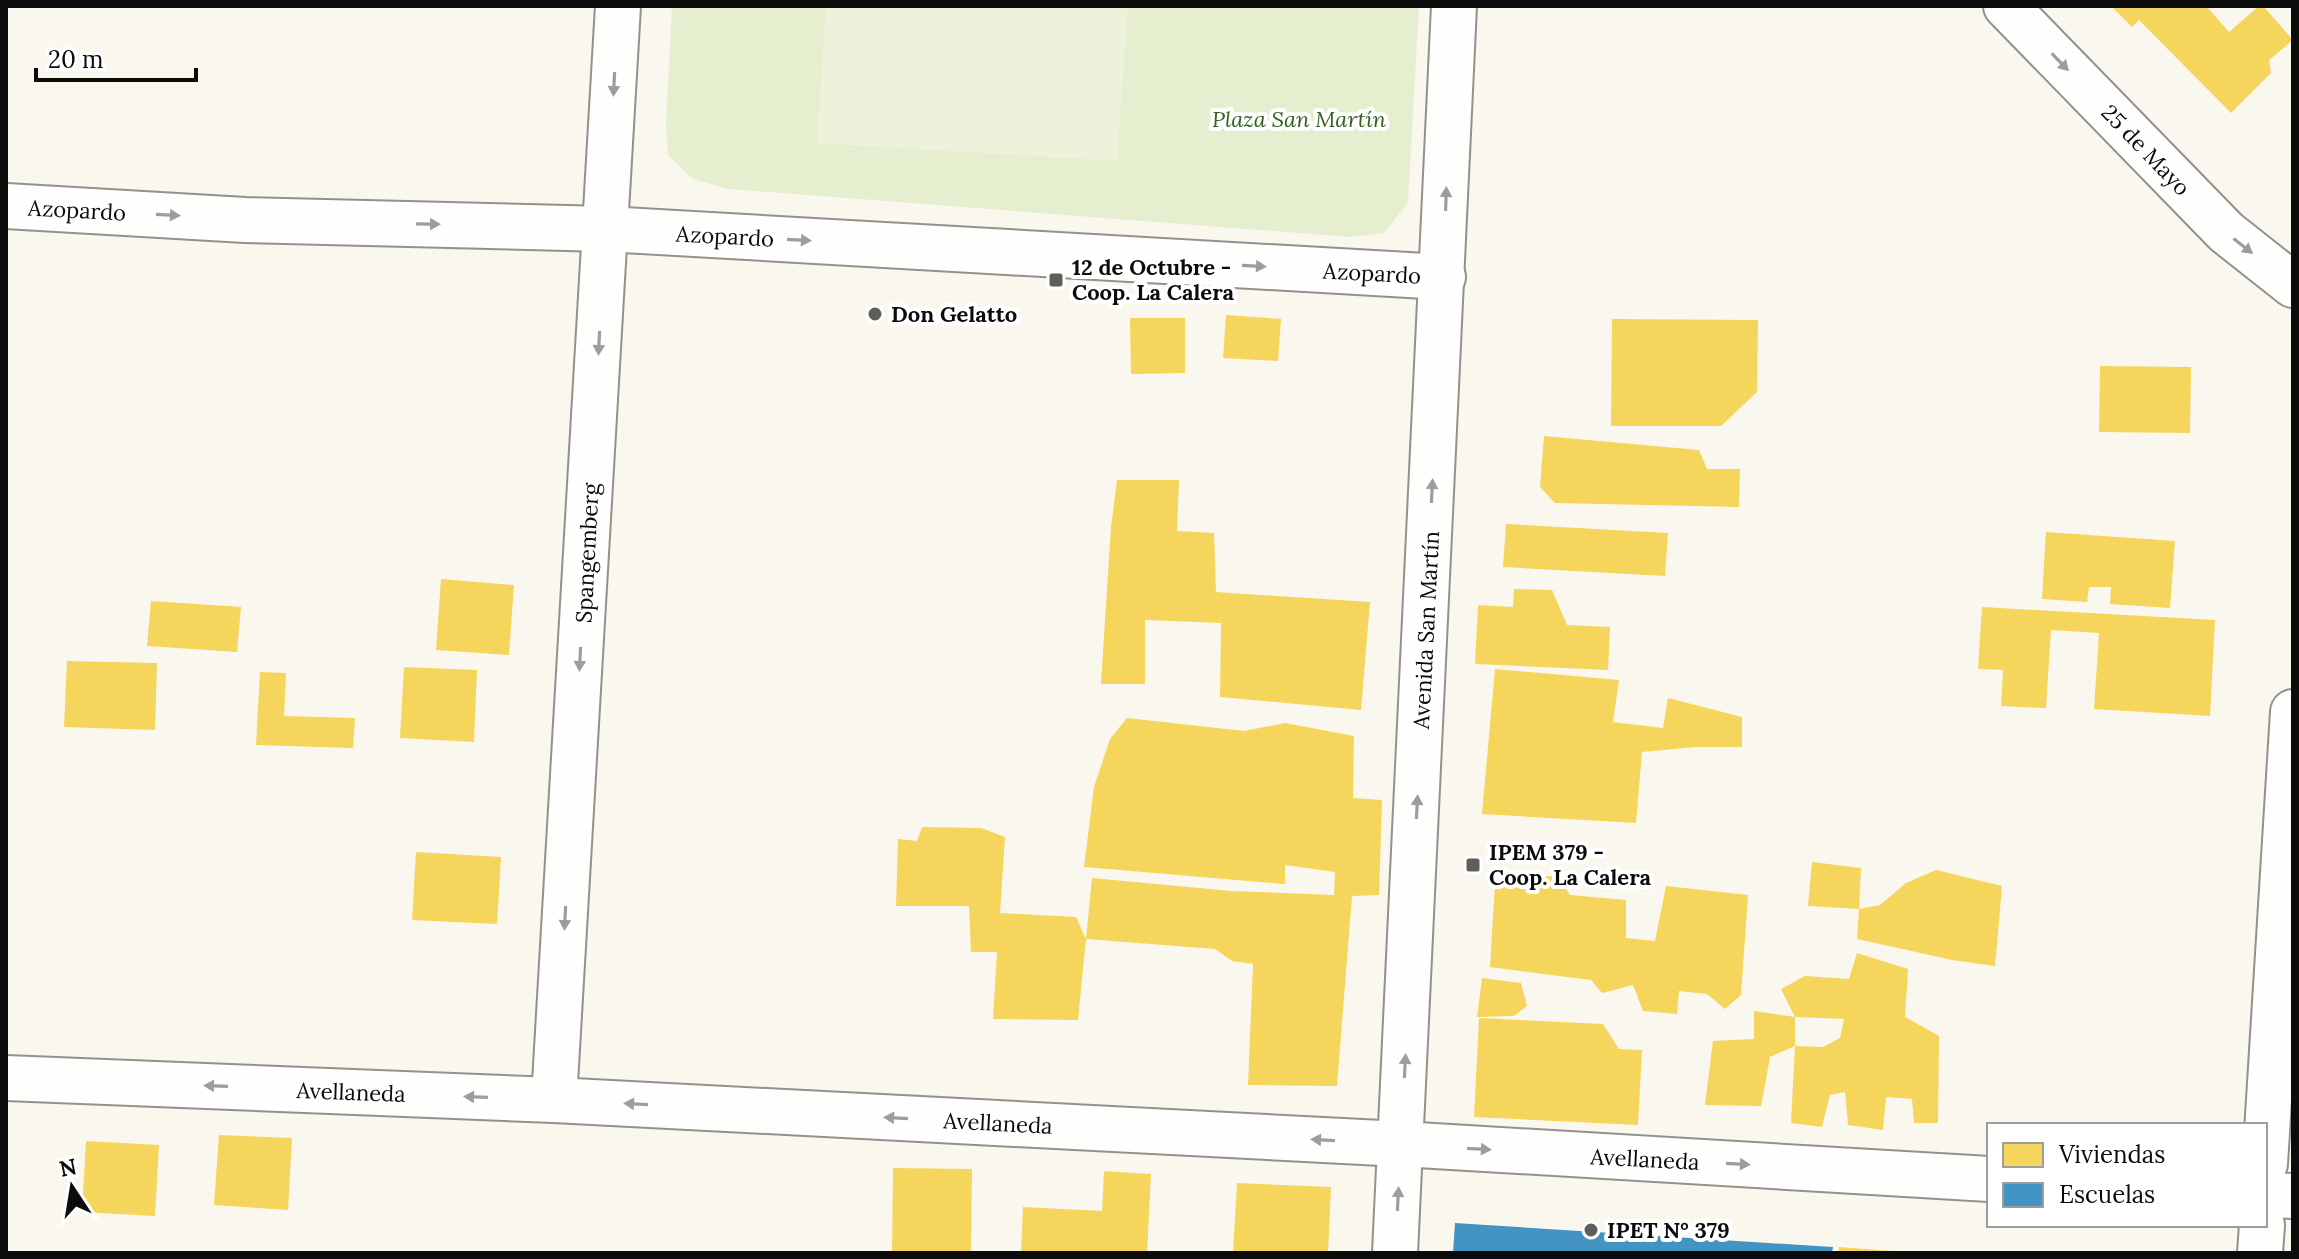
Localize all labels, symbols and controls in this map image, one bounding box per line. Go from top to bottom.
scale bar [36,32,196,82]
text: 20 m [48,44,104,75]
one-way arrow [2050,52,2069,71]
one-way arrow [607,72,620,97]
street label: 25 de Mayo [2096,99,2196,201]
park label: Plaza San Martín [1212,105,1387,133]
one-way arrow [1440,186,1453,211]
street label: Azopardo [26,193,127,227]
one-way arrow [156,209,181,222]
one-way arrow [416,218,441,231]
street label: Azopardo [674,219,775,253]
one-way arrow [787,234,812,247]
one-way arrow [2233,238,2253,254]
place label: 12 de Octubre - Coop. La Calera [1072,253,1235,306]
street label: Azopardo [1321,256,1422,290]
one-way arrow [1242,260,1267,273]
marker: 12 de Octubre - Coop. La Calera [1047,271,1065,289]
place label: Don Gelatto [891,300,1017,328]
marker: Don Gelatto [866,305,884,323]
one-way arrow [592,331,605,356]
one-way arrow [1426,478,1439,503]
street label: Spangemberg [569,481,605,624]
street label: Avenida San Martín [1407,530,1445,731]
one-way arrow [574,647,587,672]
one-way arrow [1411,794,1424,819]
place label: IPEM 379 - Coop. La Calera [1489,838,1652,891]
marker: IPEM 379 - Coop. La Calera [1464,856,1482,874]
one-way arrow [558,906,571,931]
one-way arrow [1398,1053,1411,1078]
street label: Avellaneda [295,1076,406,1108]
one-way arrow [203,1080,228,1093]
one-way arrow [463,1090,488,1103]
one-way arrow [623,1097,648,1110]
street label: Avellaneda [942,1106,1053,1140]
one-way arrow [883,1111,908,1124]
legend [1987,1123,2267,1227]
one-way arrow [1310,1133,1335,1146]
text: Viviendas [2058,1139,2165,1170]
street label: Avellaneda [1589,1142,1700,1176]
one-way arrow [1467,1143,1492,1156]
north arrow [32,1147,112,1227]
text: N [57,1152,79,1183]
one-way arrow [1726,1158,1751,1171]
text: Escuelas [2059,1179,2155,1210]
one-way arrow [1392,1186,1405,1211]
place label: IPET N° 379 [1607,1216,1730,1244]
marker: IPET N° 379 [1582,1221,1600,1239]

